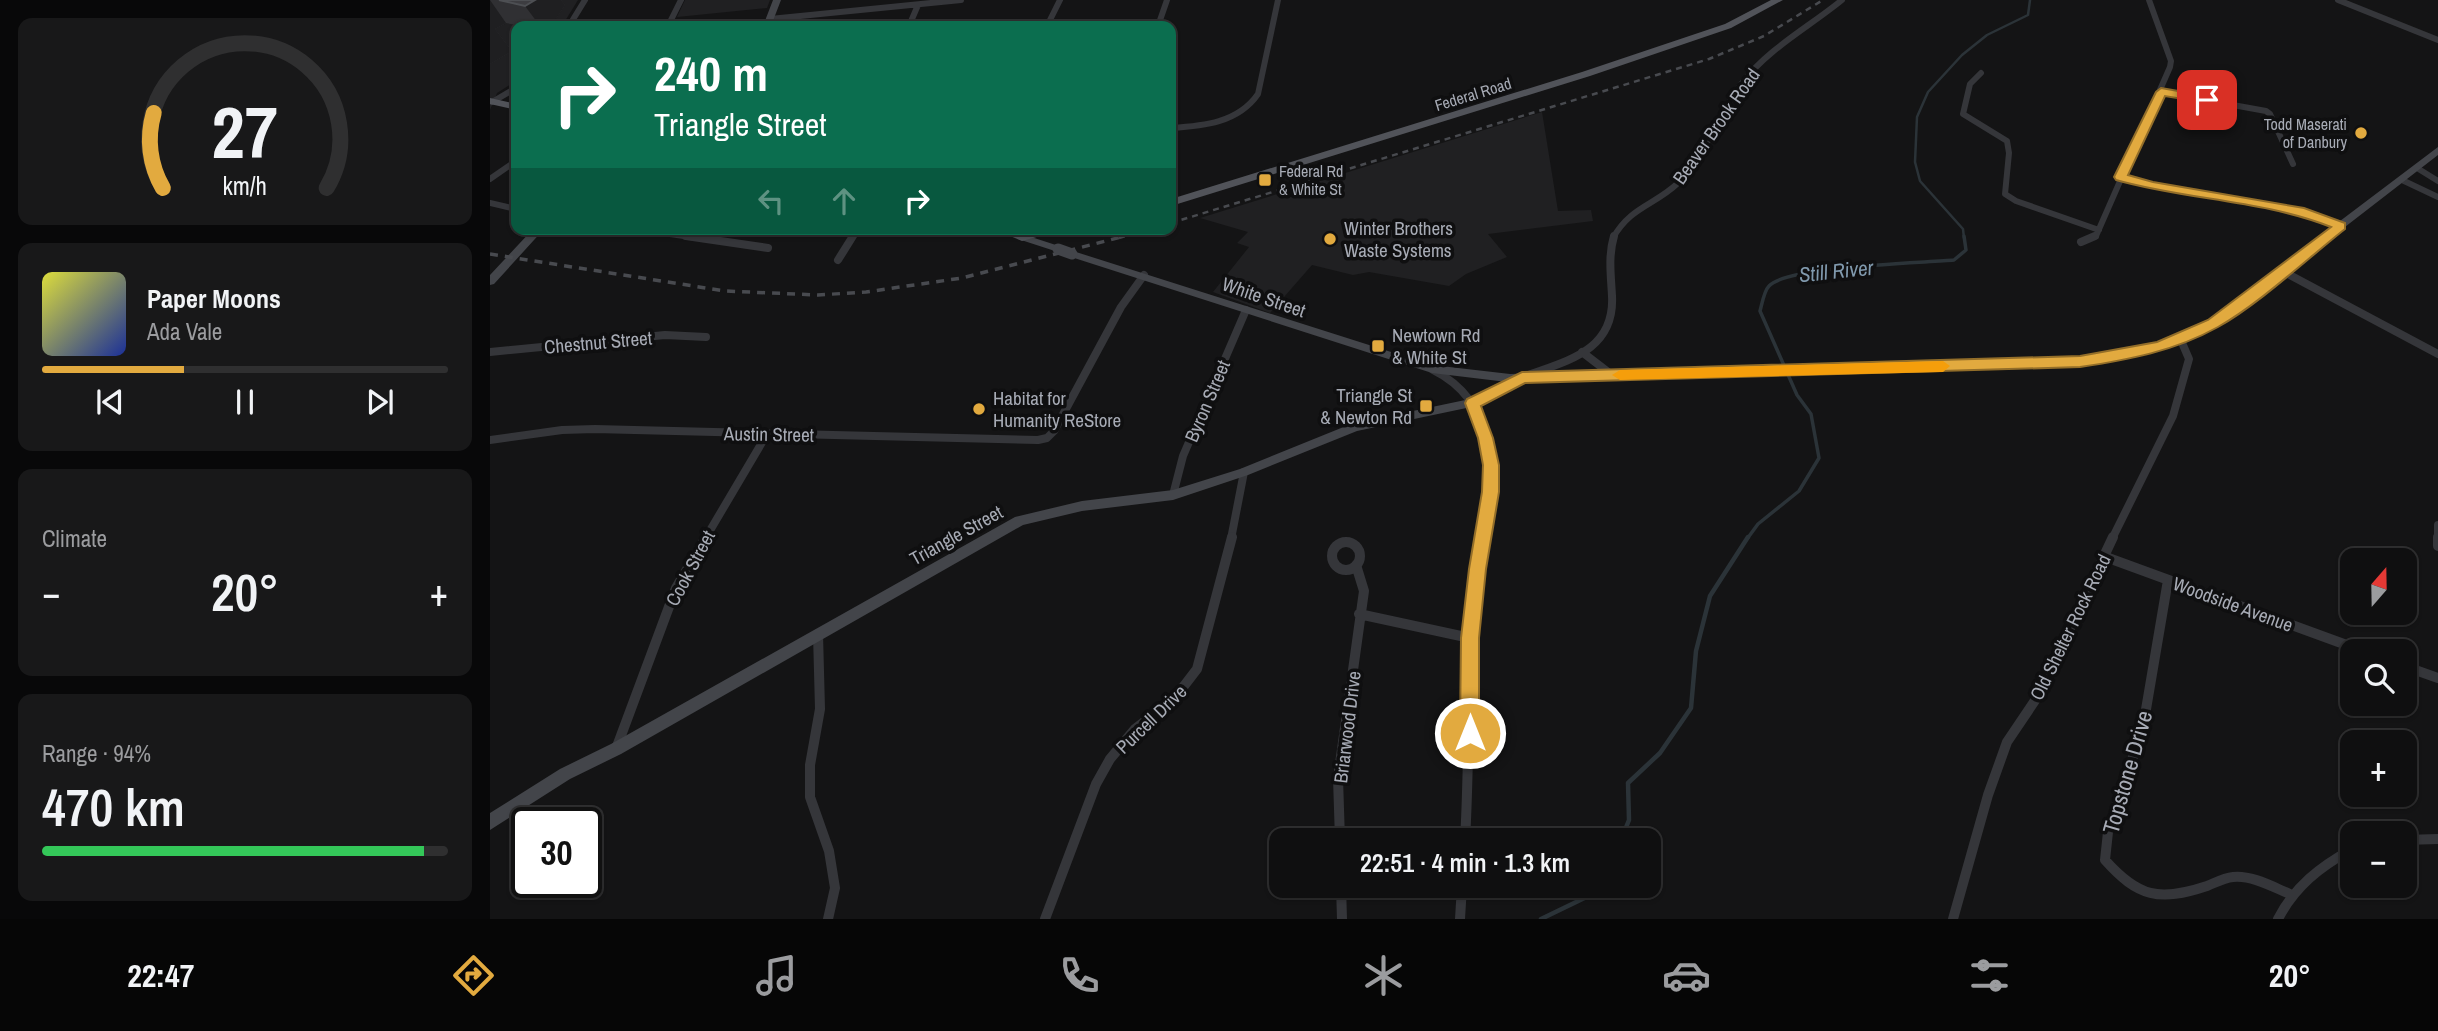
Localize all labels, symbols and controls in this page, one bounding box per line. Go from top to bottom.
text: 240 m [654,40,768,106]
icon: right [539,49,630,140]
street label: Beaver Brook Road [1666,63,1766,189]
pin [2177,70,2237,130]
street label: Federal Road [1432,72,1514,116]
icon: arrive [2188,81,2226,119]
text: 27 [212,83,278,181]
text: Triangle Street [654,103,827,146]
place label: Todd Maserati of Danbury [2264,113,2347,153]
marker: Todd Maserati of Danbury [2353,125,2369,141]
place label: Federal Rd & White St [1279,160,1343,200]
text: km/h [223,168,267,202]
marker: Federal Rd & White St [1257,172,1273,188]
icon: left [752,182,790,220]
icon: ahead [825,182,863,220]
icon: right [898,182,936,220]
place label: Winter Brothers Waste Systems [1344,215,1453,263]
marker: Winter Brothers Waste Systems [1322,231,1338,247]
water label: Still River [1797,253,1876,289]
street label: White Street [1219,271,1310,324]
text: Paper Moons [147,281,281,316]
text: Ada Vale [147,316,222,347]
place label: Newtown Rd & White St [1392,322,1480,370]
street label: Chestnut Street [543,324,654,360]
marker: Newtown Rd & White St [1370,338,1386,354]
street label: Byron Street [1178,355,1236,446]
place label: Triangle St & Newton Rd [1320,382,1413,430]
icon: previous [91,383,129,421]
icon: pause [226,383,264,421]
icon: next [361,383,399,421]
place label: Habitat for Humanity ReStore [993,385,1121,433]
marker: Triangle St & Newton Rd [1418,398,1434,414]
marker: Habitat for Humanity ReStore [971,401,987,417]
street label: Austin Street [723,420,815,448]
street label: Triangle Street [905,498,1008,571]
text: Climate [42,523,107,554]
street label: Cook Street [659,525,721,610]
north arrow [2340,548,2417,625]
map controls [2340,548,2417,898]
street label: Old Shelter Rock Road [2023,550,2117,704]
text: 20° [211,557,279,627]
text: − [42,567,60,618]
text: + [430,567,448,618]
street label: Woodside Avenue [2169,570,2297,638]
button: search [2340,639,2417,716]
street label: Briarwood Drive [1327,670,1367,784]
street label: Purcell Drive [1110,679,1192,759]
position arrow [1433,696,1507,770]
street label: Topstone Drive [2095,707,2159,837]
button: + [2340,730,2417,807]
text: Range · 94% [42,738,151,769]
text: 470 km [42,772,185,842]
speed limit sign: 30 [511,807,602,898]
button: − [2340,821,2417,898]
text: 22:51 · 4 min · 1.3 km [1360,845,1570,880]
icon: directions [449,951,498,1000]
icon: music [752,951,801,1000]
icon: phone [1055,951,1104,1000]
icon: climate [1359,951,1408,1000]
icon: car [1662,951,1711,1000]
icon: filters [1965,951,2014,1000]
text: 22:47 [127,954,194,997]
text: 20° [2269,954,2311,997]

